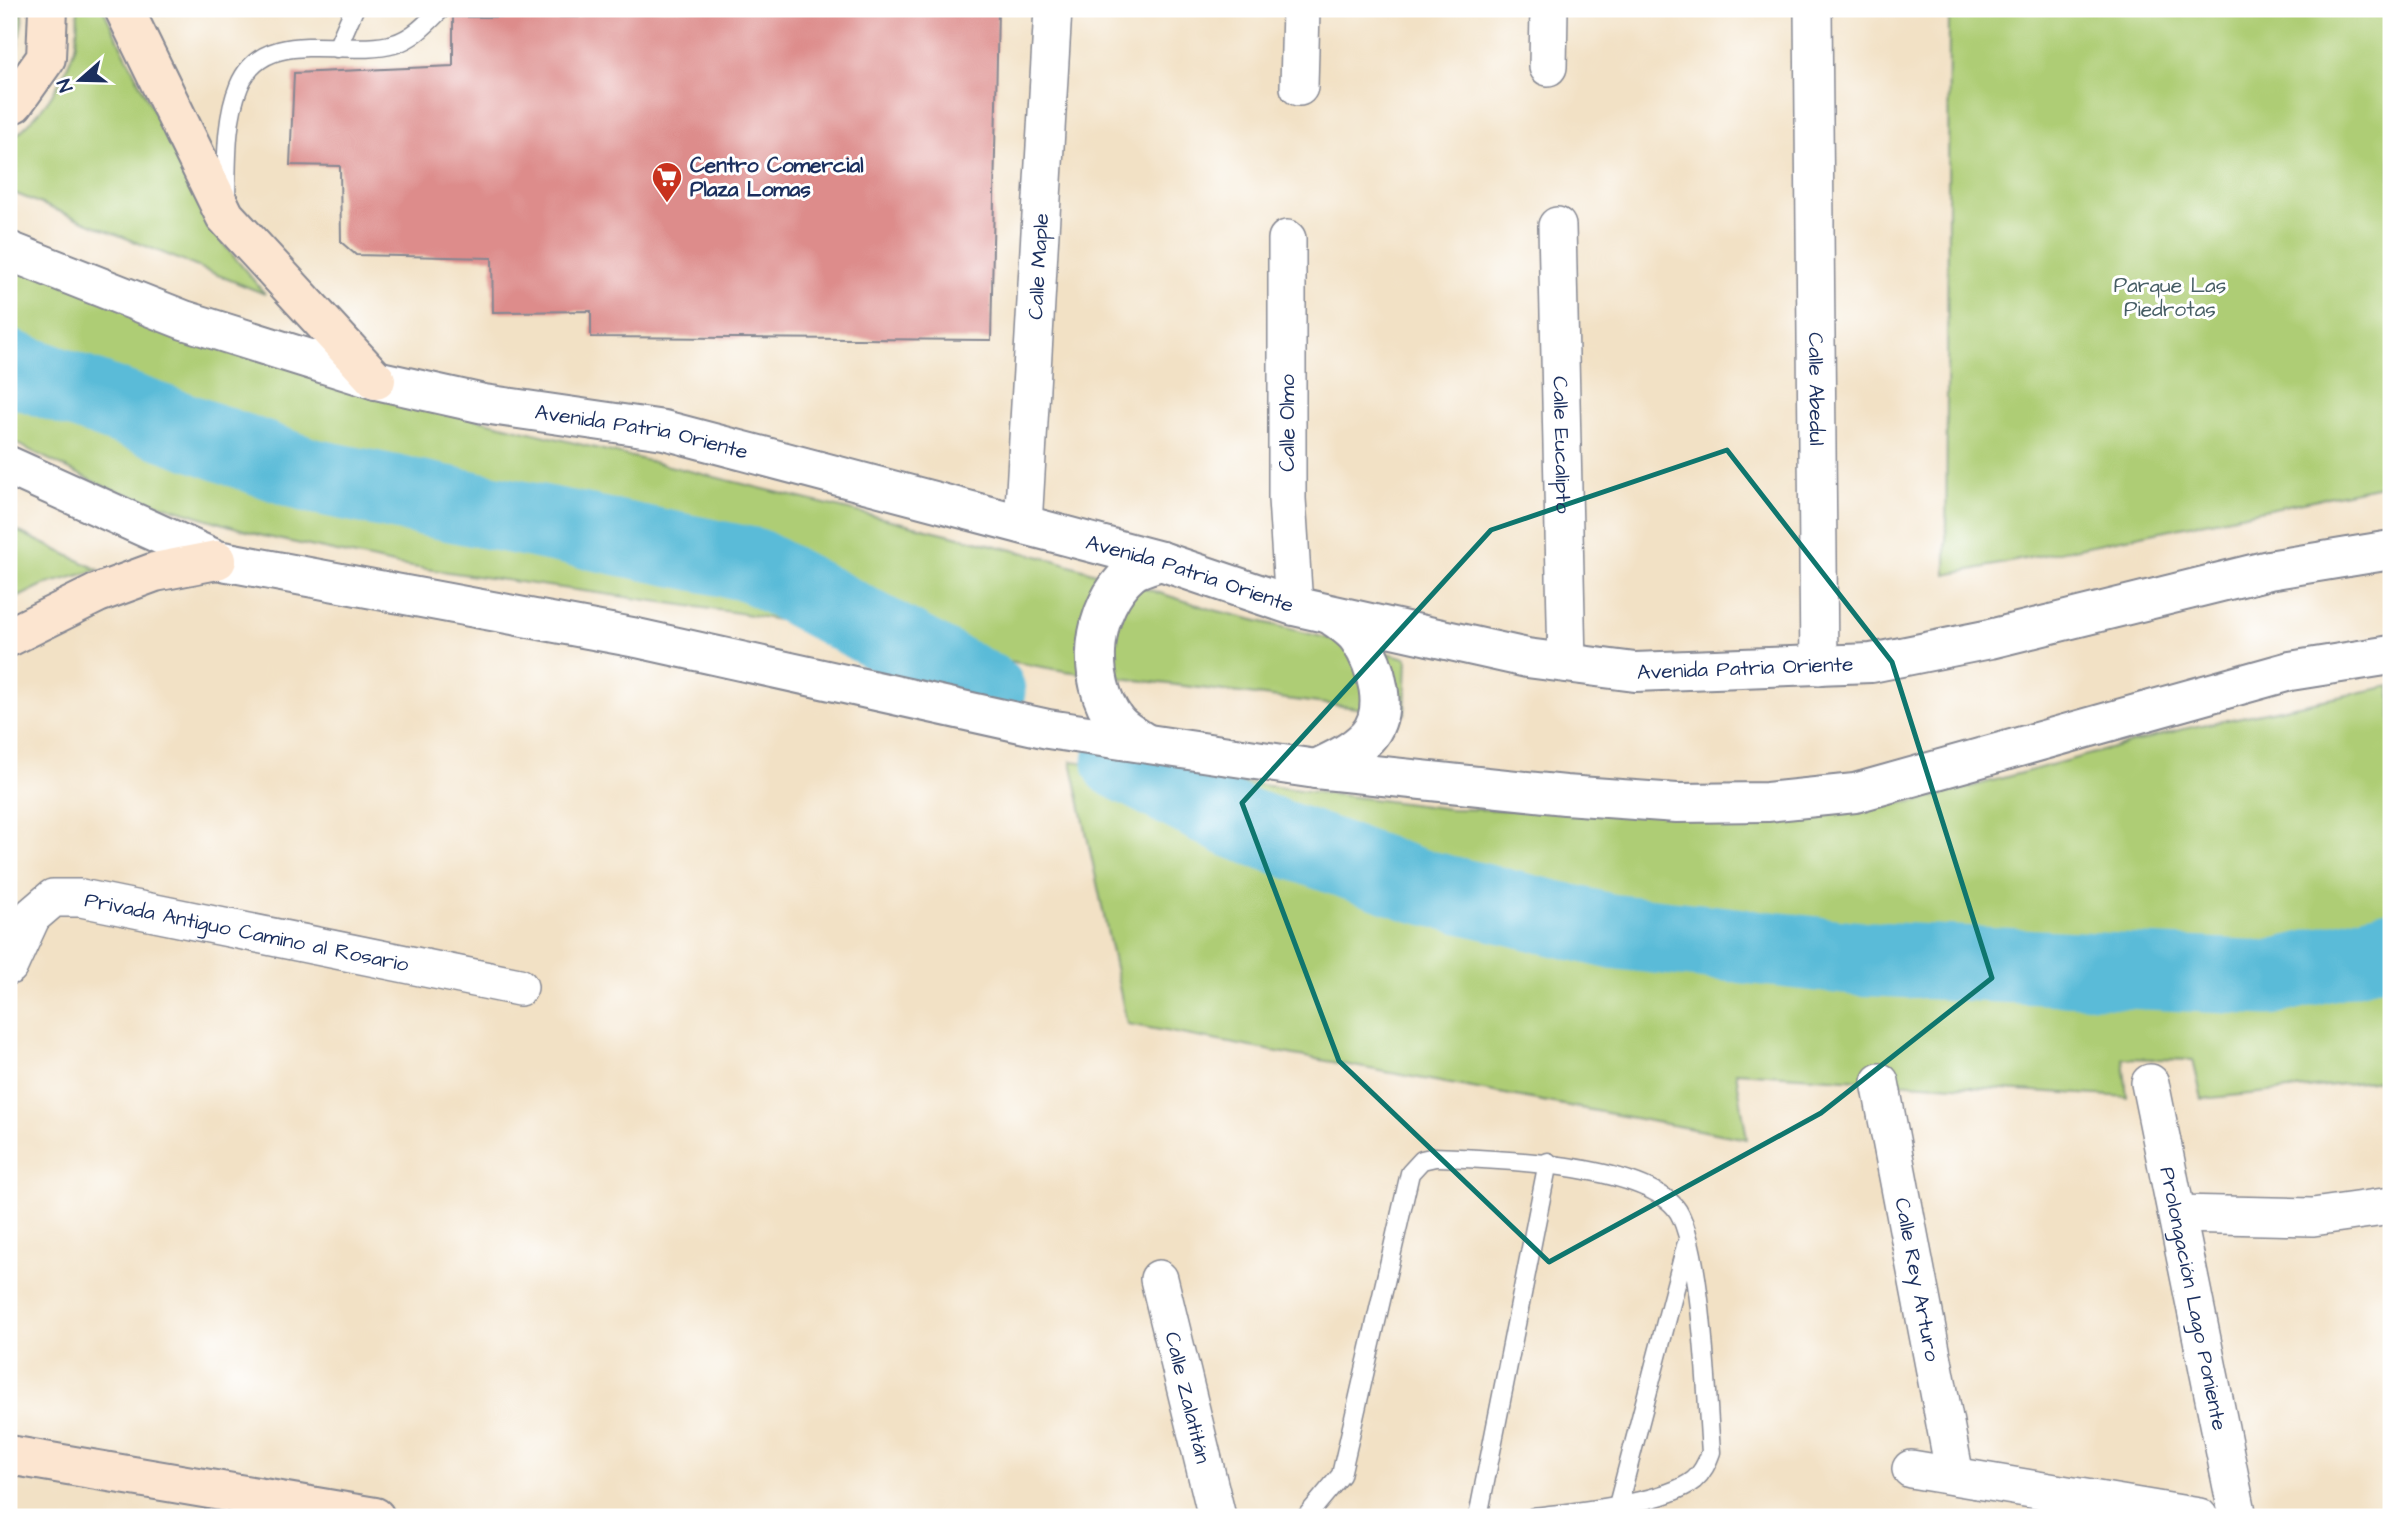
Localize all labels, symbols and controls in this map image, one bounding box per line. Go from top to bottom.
north arrow [46,46,116,116]
text: N [51,75,80,96]
place label: Centro Comercial Plaza Lomas [690,151,864,204]
supermarket icon: Centro Comercial Plaza Lomas [650,160,684,204]
street label: Calle Maple [1021,212,1056,320]
park label: Parque Las Piedrotas [2114,271,2226,324]
street label: Calle Abedul [1801,332,1831,446]
street label: Calle Olmo [1273,374,1302,472]
street label: Calle Eucalipto [1545,376,1578,514]
street label: Avenida Patria Oriente [533,398,751,467]
street label: Avenida Patria Oriente [1083,528,1298,620]
street label: Avenida Patria Oriente [1636,650,1854,687]
street label: Privada Antiguo Camino al Rosario [82,885,412,979]
street label: Prolongación Lago Poniente [2152,1164,2234,1433]
street label: Calle Rey Arturo [1887,1195,1947,1364]
street label: Calle Zalatitán [1157,1329,1217,1466]

